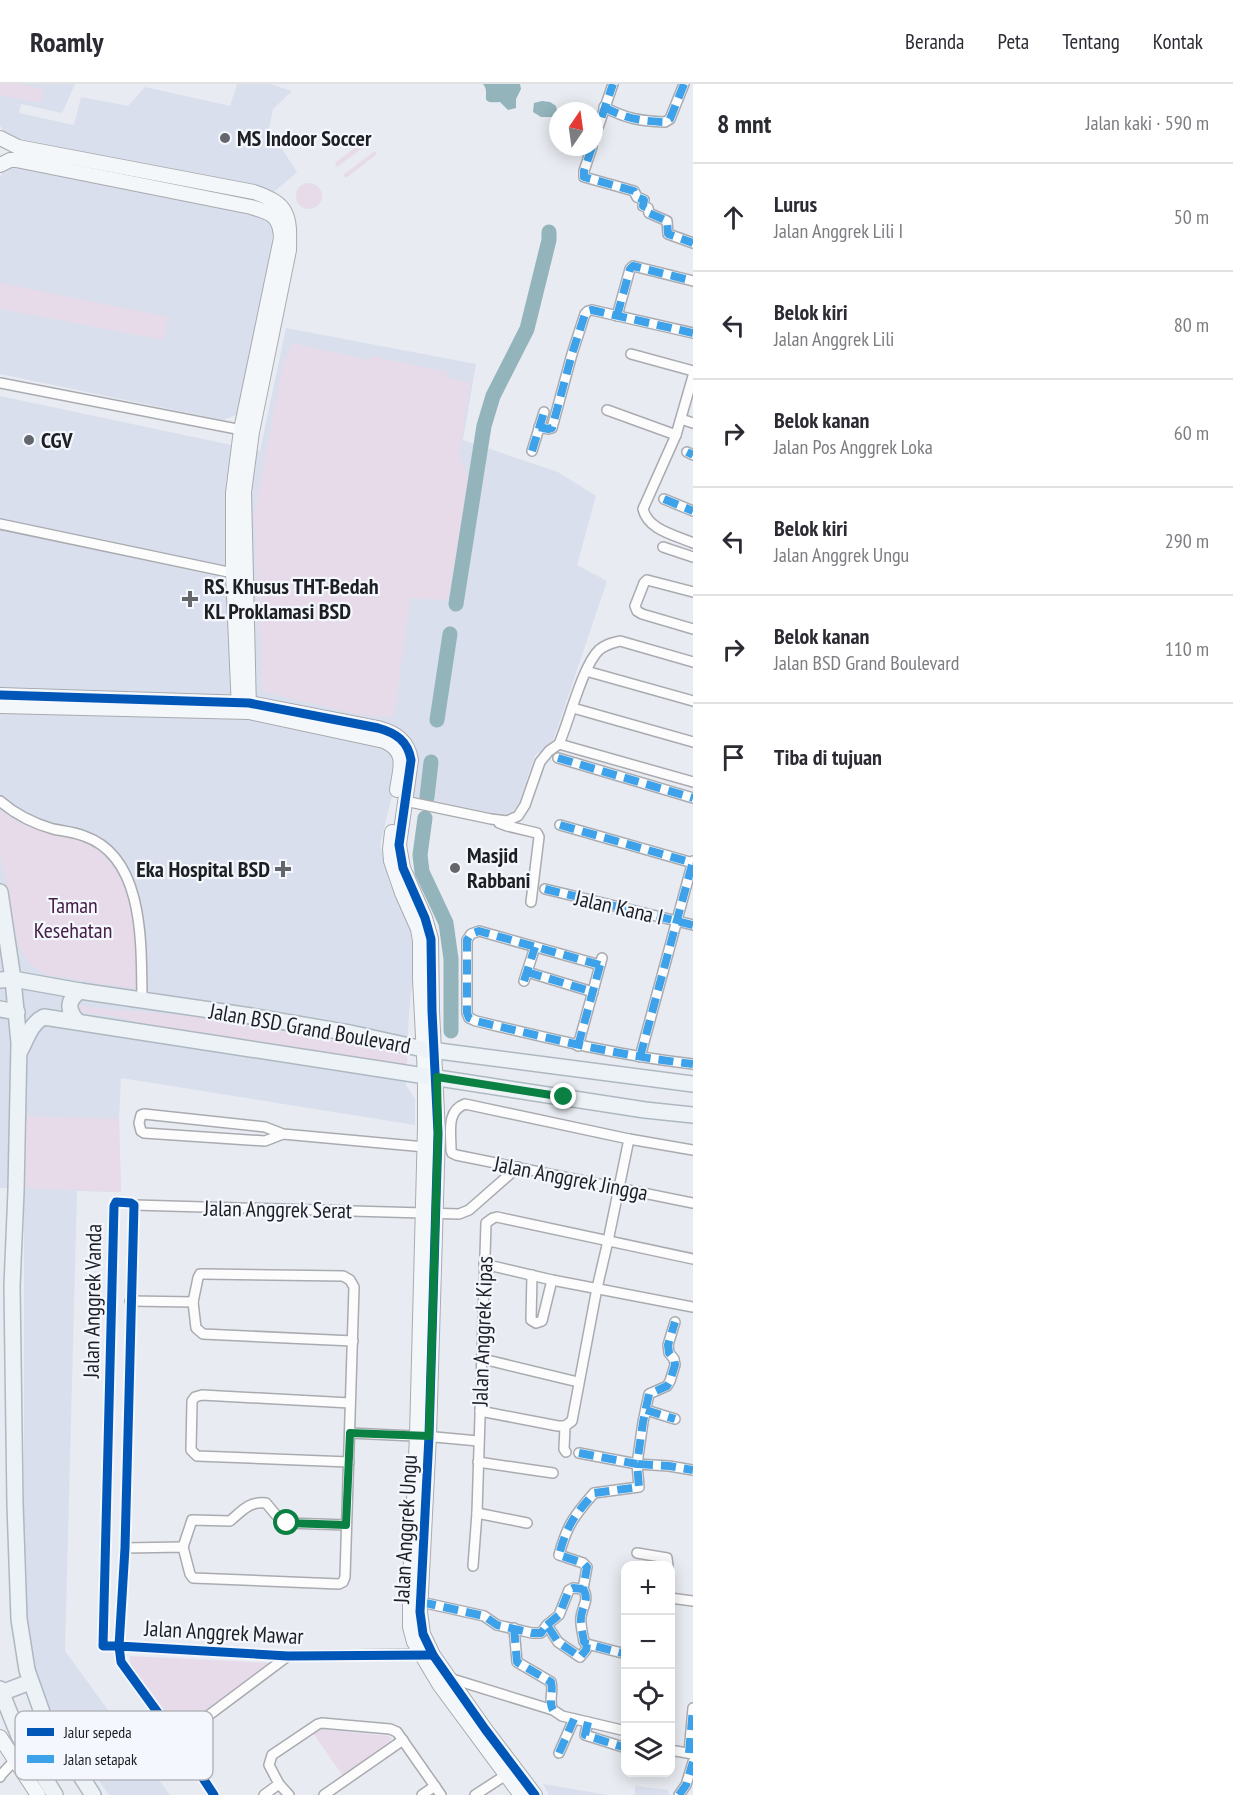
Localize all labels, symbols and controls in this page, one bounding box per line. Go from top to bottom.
text: Roamly [30,23,104,60]
text: Beranda [905,28,965,55]
text: Peta [998,28,1029,55]
text: Tentang [1062,28,1120,55]
text: Kontak [1153,28,1203,55]
north arrow [549,102,603,156]
text: 8 mnt [717,107,771,140]
text: Jalan kaki · 590 m [1086,110,1209,136]
place label: MS Indoor Soccer [237,124,372,152]
marker: MS Indoor Soccer [218,131,232,145]
text: Lurus [774,190,817,218]
icon: ahead [717,201,750,234]
text: 50 m [1174,204,1209,230]
text: Jalan Anggrek Lili I [774,218,903,244]
text: Belok kiri [774,298,848,326]
icon: left [717,309,750,342]
text: 80 m [1174,312,1209,338]
text: Jalan Anggrek Lili [774,326,894,352]
text: Belok kanan [774,406,869,434]
icon: right [717,417,750,450]
text: 60 m [1174,420,1209,446]
place label: CGV [41,426,73,454]
marker: CGV [22,433,36,447]
text: Jalan Pos Anggrek Loka [774,434,933,460]
text: Belok kiri [774,514,848,542]
icon: left [717,525,750,558]
text: 290 m [1165,528,1209,554]
text: Jalan Anggrek Ungu [774,542,909,568]
place label: RS. Khusus THT-Bedah KL Proklamasi BSD [204,572,379,625]
marker: RS. Khusus THT-Bedah KL Proklamasi BSD [181,590,199,608]
text: Belok kanan [774,622,869,650]
icon: right [717,633,750,666]
text: 110 m [1165,636,1209,662]
text: Jalan BSD Grand Boulevard [774,650,959,676]
icon: arrive [717,741,750,774]
text: Tiba di tujuan [774,743,882,771]
place label: Masjid Rabbani [467,841,531,894]
place label: Eka Hospital BSD [136,855,270,883]
marker: Eka Hospital BSD [274,860,292,878]
marker: Masjid Rabbani [448,861,462,875]
street label: Jalan Kana I [571,883,666,931]
park label: Taman Kesehatan [34,891,112,944]
street label: Jalan BSD Grand Boulevard [206,996,413,1059]
route end [550,1083,576,1109]
street label: Jalan Anggrek Jingga [491,1149,650,1207]
street label: Jalan Anggrek Serat [203,1194,352,1224]
street label: Jalan Anggrek Vanda [77,1224,107,1379]
street label: Jalan Anggrek Kipas [465,1256,499,1407]
street label: Jalan Anggrek Ungu [387,1454,423,1605]
route start [273,1509,299,1535]
map controls [621,1561,675,1777]
button: + [621,1561,675,1615]
street label: Jalan Anggrek Mawar [143,1614,304,1650]
button: − [621,1615,675,1669]
button: locate [621,1669,675,1723]
legend [15,1711,213,1780]
text: Jalur sepeda [63,1722,132,1742]
button: layers [621,1723,675,1777]
text: Jalan setapak [63,1749,138,1769]

